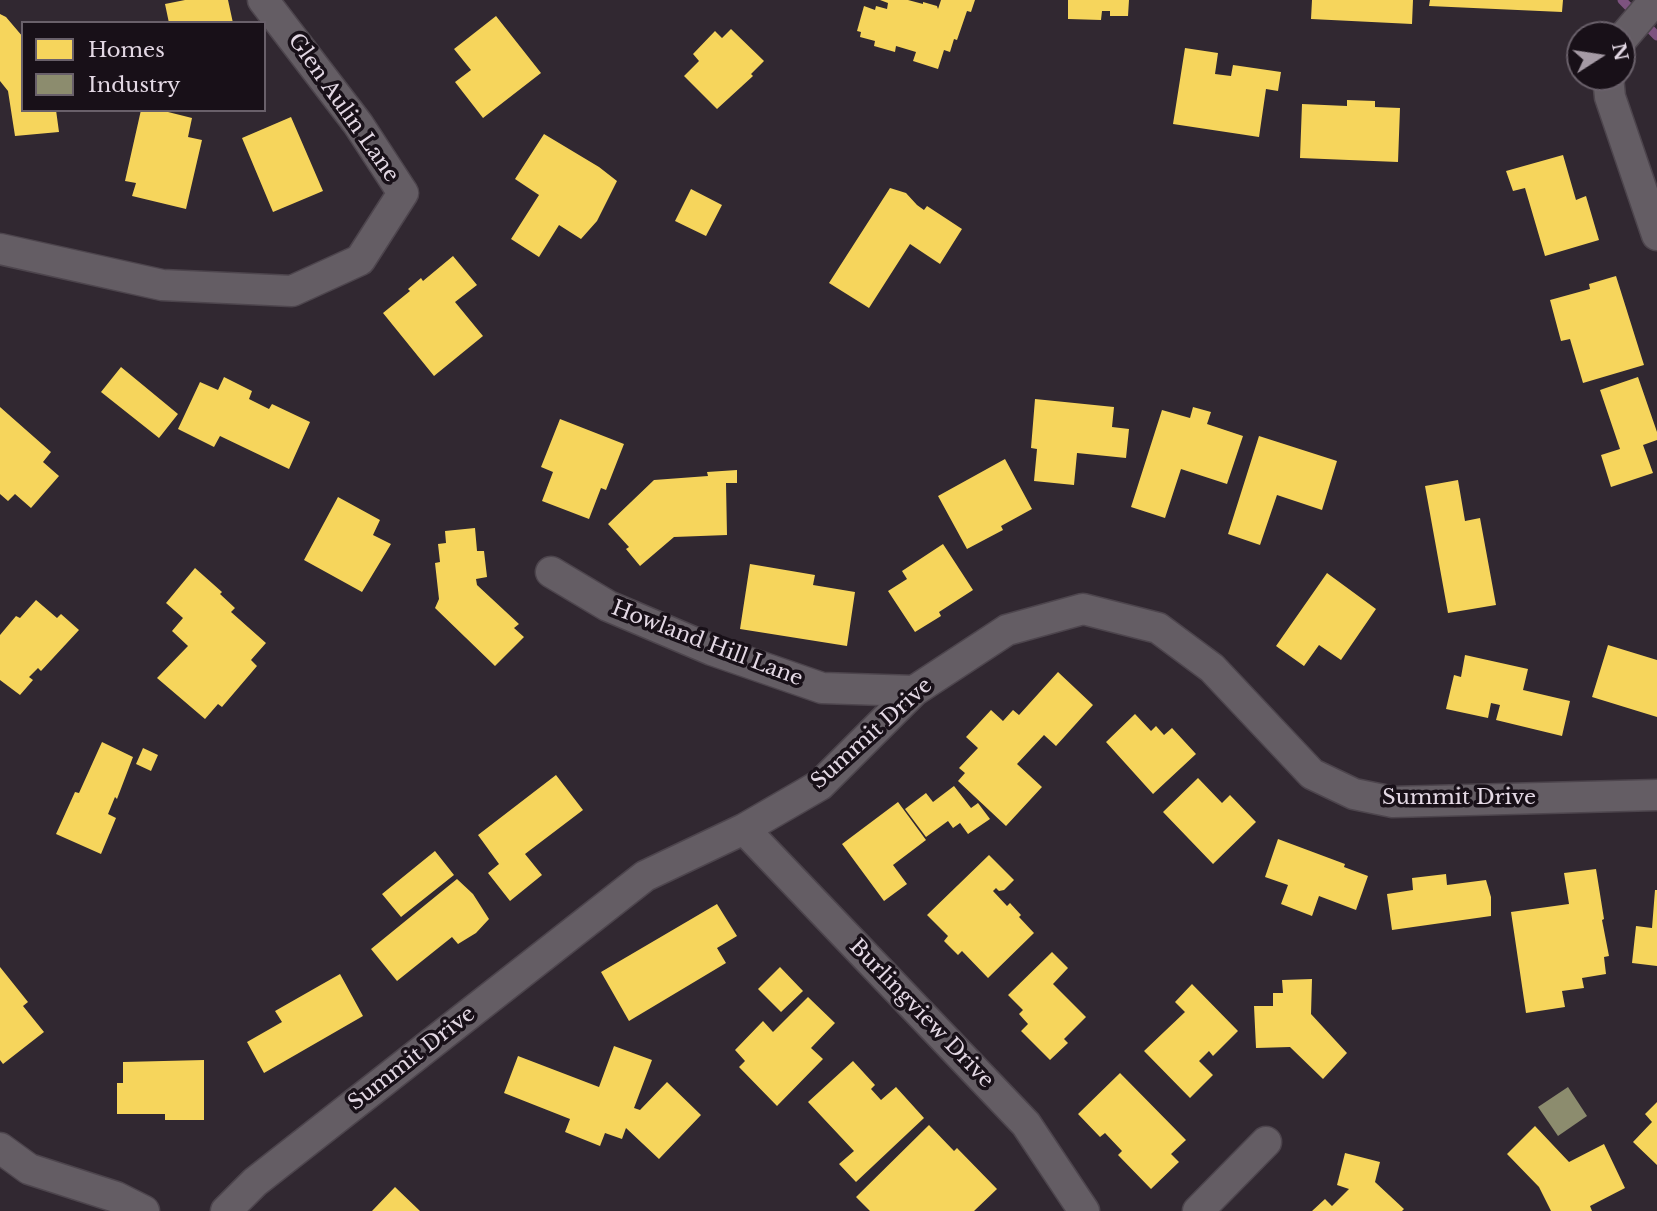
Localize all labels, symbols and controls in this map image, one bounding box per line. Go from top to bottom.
legend [21,21,266,112]
north arrow [1566,21,1636,91]
street label: Glen Aulin Lane [282,29,404,187]
text: Homes [88,37,165,63]
text: N [1607,41,1633,63]
text: Industry [88,72,180,98]
street label: Howland Hill Lane [608,596,806,692]
street label: Summit Drive [806,673,938,795]
street label: Summit Drive [1382,785,1536,811]
street label: Burlingview Drive [844,934,998,1094]
street label: Summit Drive [344,1002,480,1116]

